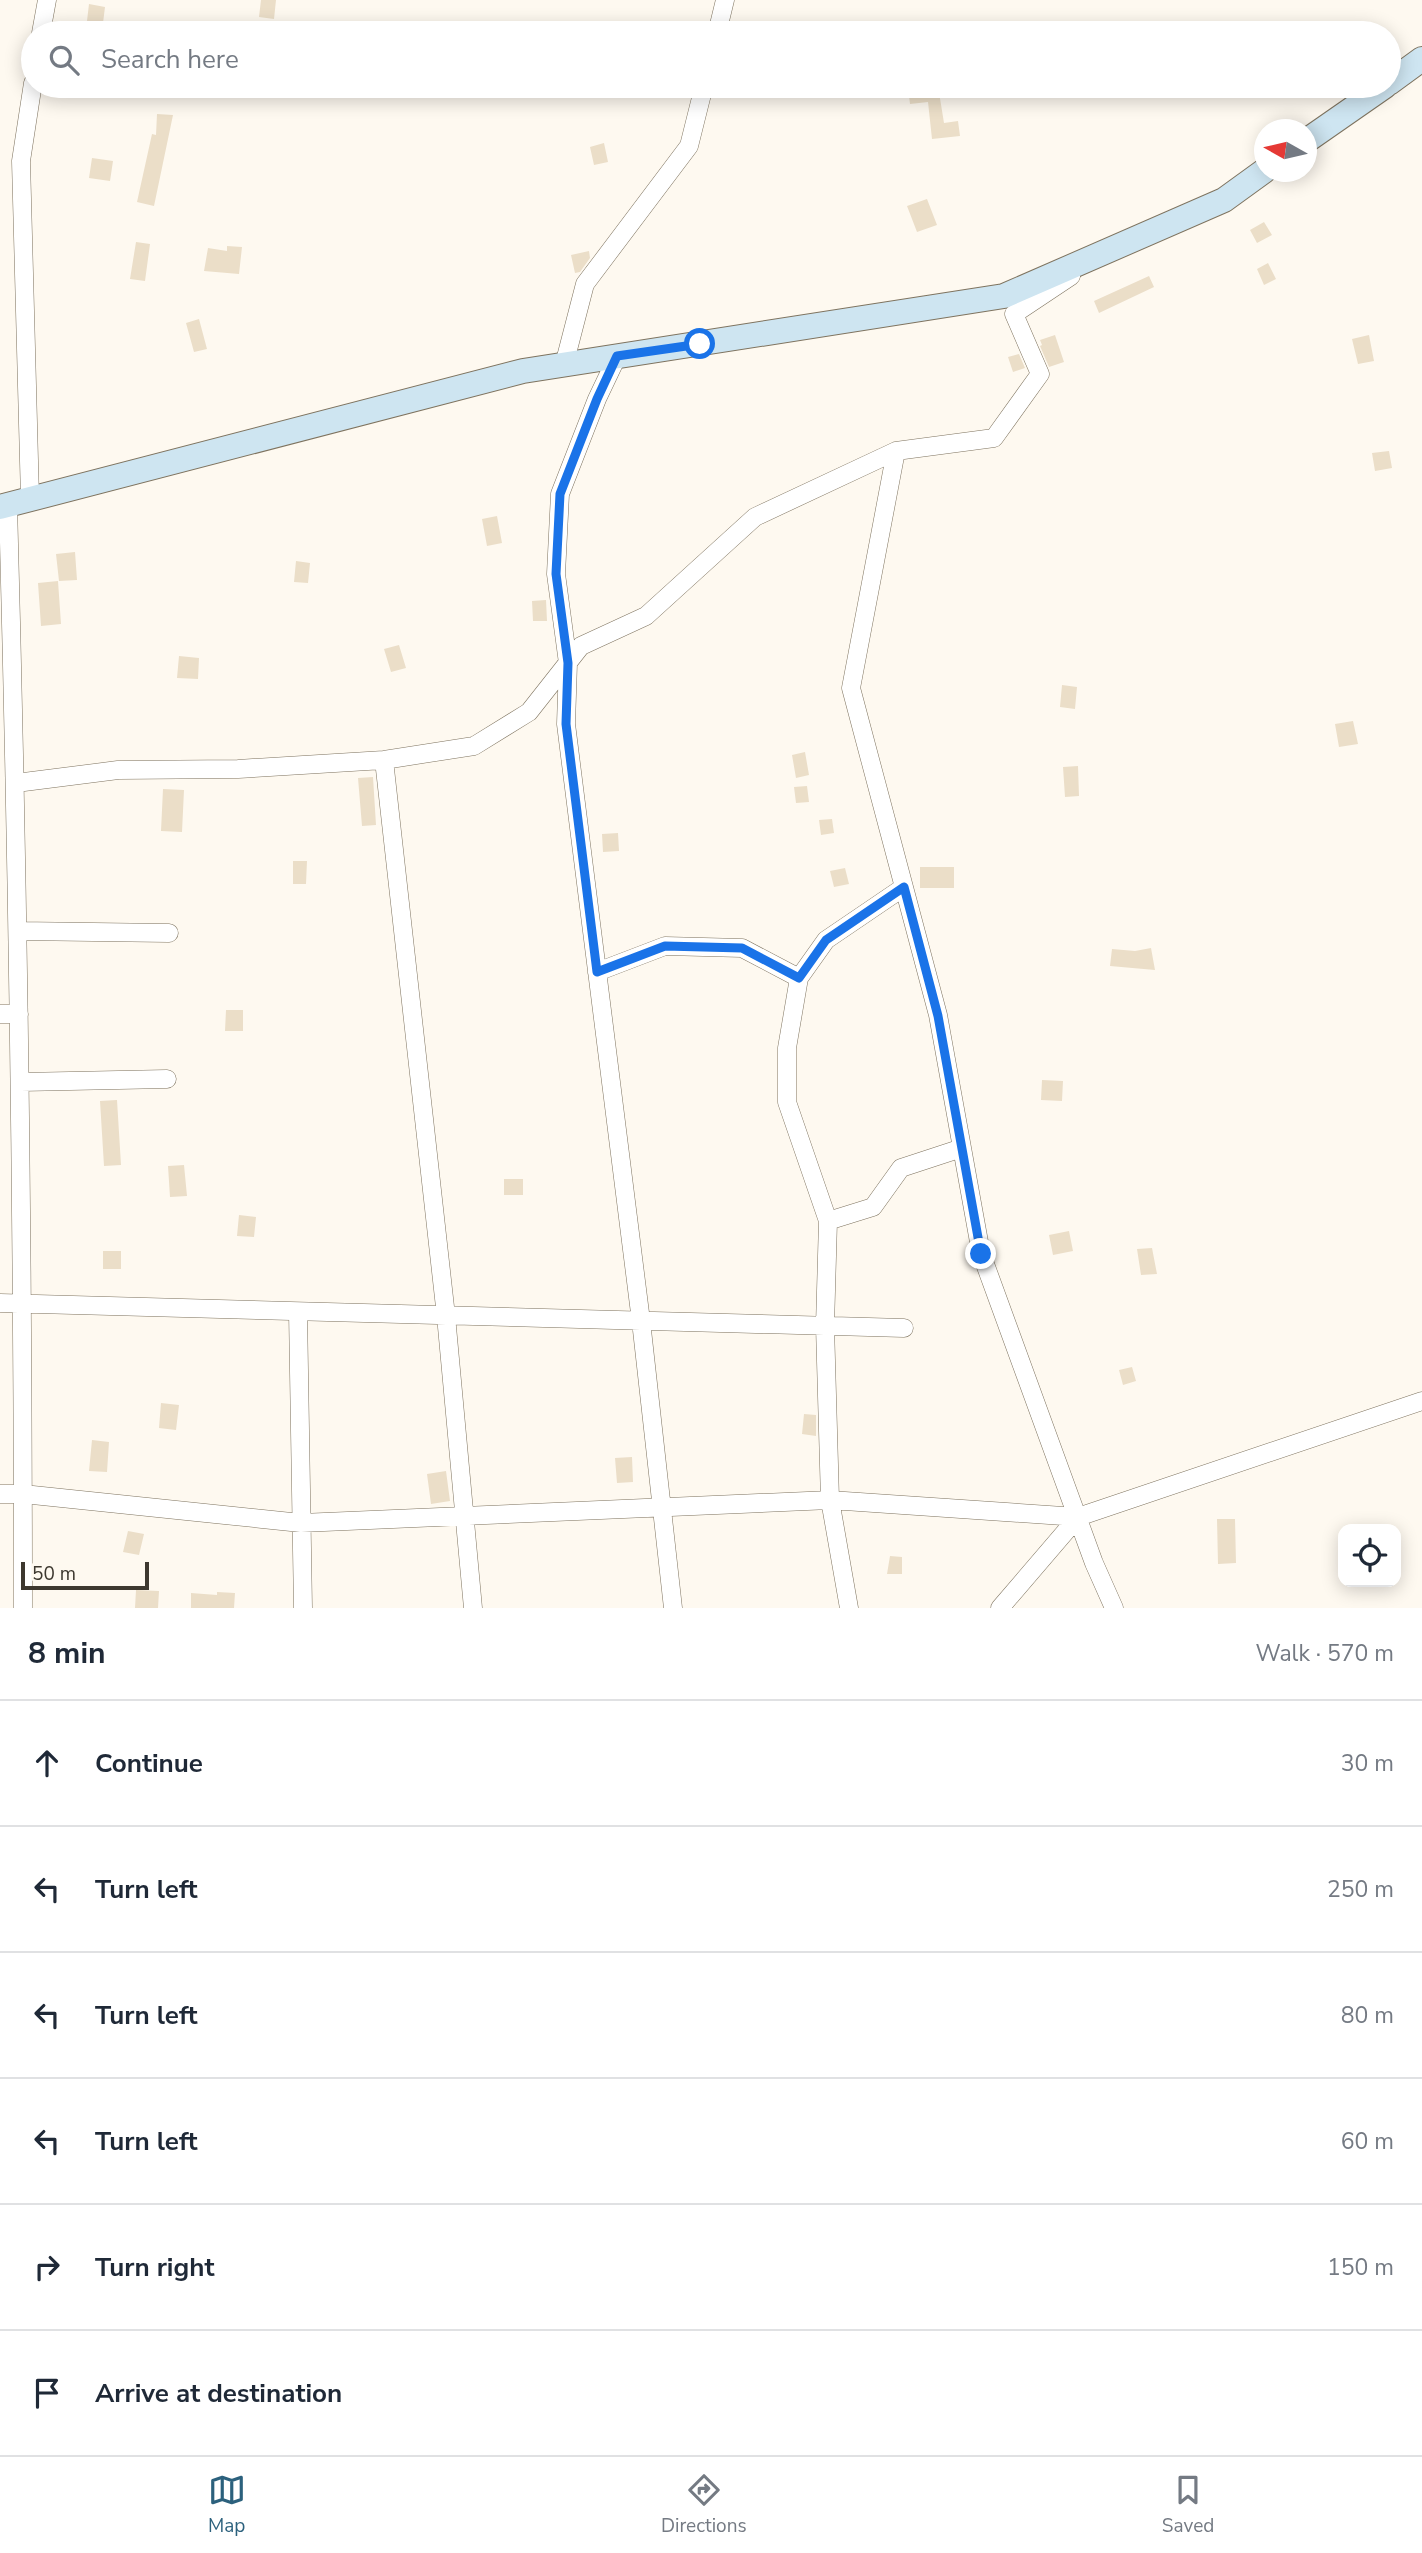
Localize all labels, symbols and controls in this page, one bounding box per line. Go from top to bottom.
search box [21,21,1401,98]
icon: search [45,41,83,79]
text: Search here [101,42,239,77]
north arrow [1254,119,1317,182]
route start [684,328,715,359]
route end [965,1238,996,1269]
map controls [1338,1524,1401,1587]
button: locate [1338,1524,1401,1587]
scale bar [21,1559,149,1591]
text: 50 m [32,1561,76,1587]
text: 8 min [28,1633,106,1674]
text: Walk · 570 m [1255,1638,1394,1669]
icon: ahead [28,1744,66,1782]
text: Continue [95,1746,203,1781]
text: 30 m [1341,1748,1394,1779]
icon: left [28,1870,66,1908]
text: Turn left [95,1872,198,1907]
text: 250 m [1327,1874,1394,1905]
icon: left [28,1996,66,2034]
text: Turn left [95,1998,198,2033]
text: 80 m [1341,2000,1394,2031]
icon: left [28,2122,66,2160]
text: Turn left [95,2124,198,2159]
text: 60 m [1341,2126,1394,2157]
icon: right [28,2248,66,2286]
text: Turn right [95,2250,214,2285]
text: 150 m [1327,2252,1394,2283]
icon: arrive [28,2374,66,2412]
text: Arrive at destination [95,2376,342,2411]
tab: Map [208,2471,246,2539]
tab: Directions [661,2471,747,2539]
tab: Saved [1162,2471,1214,2539]

